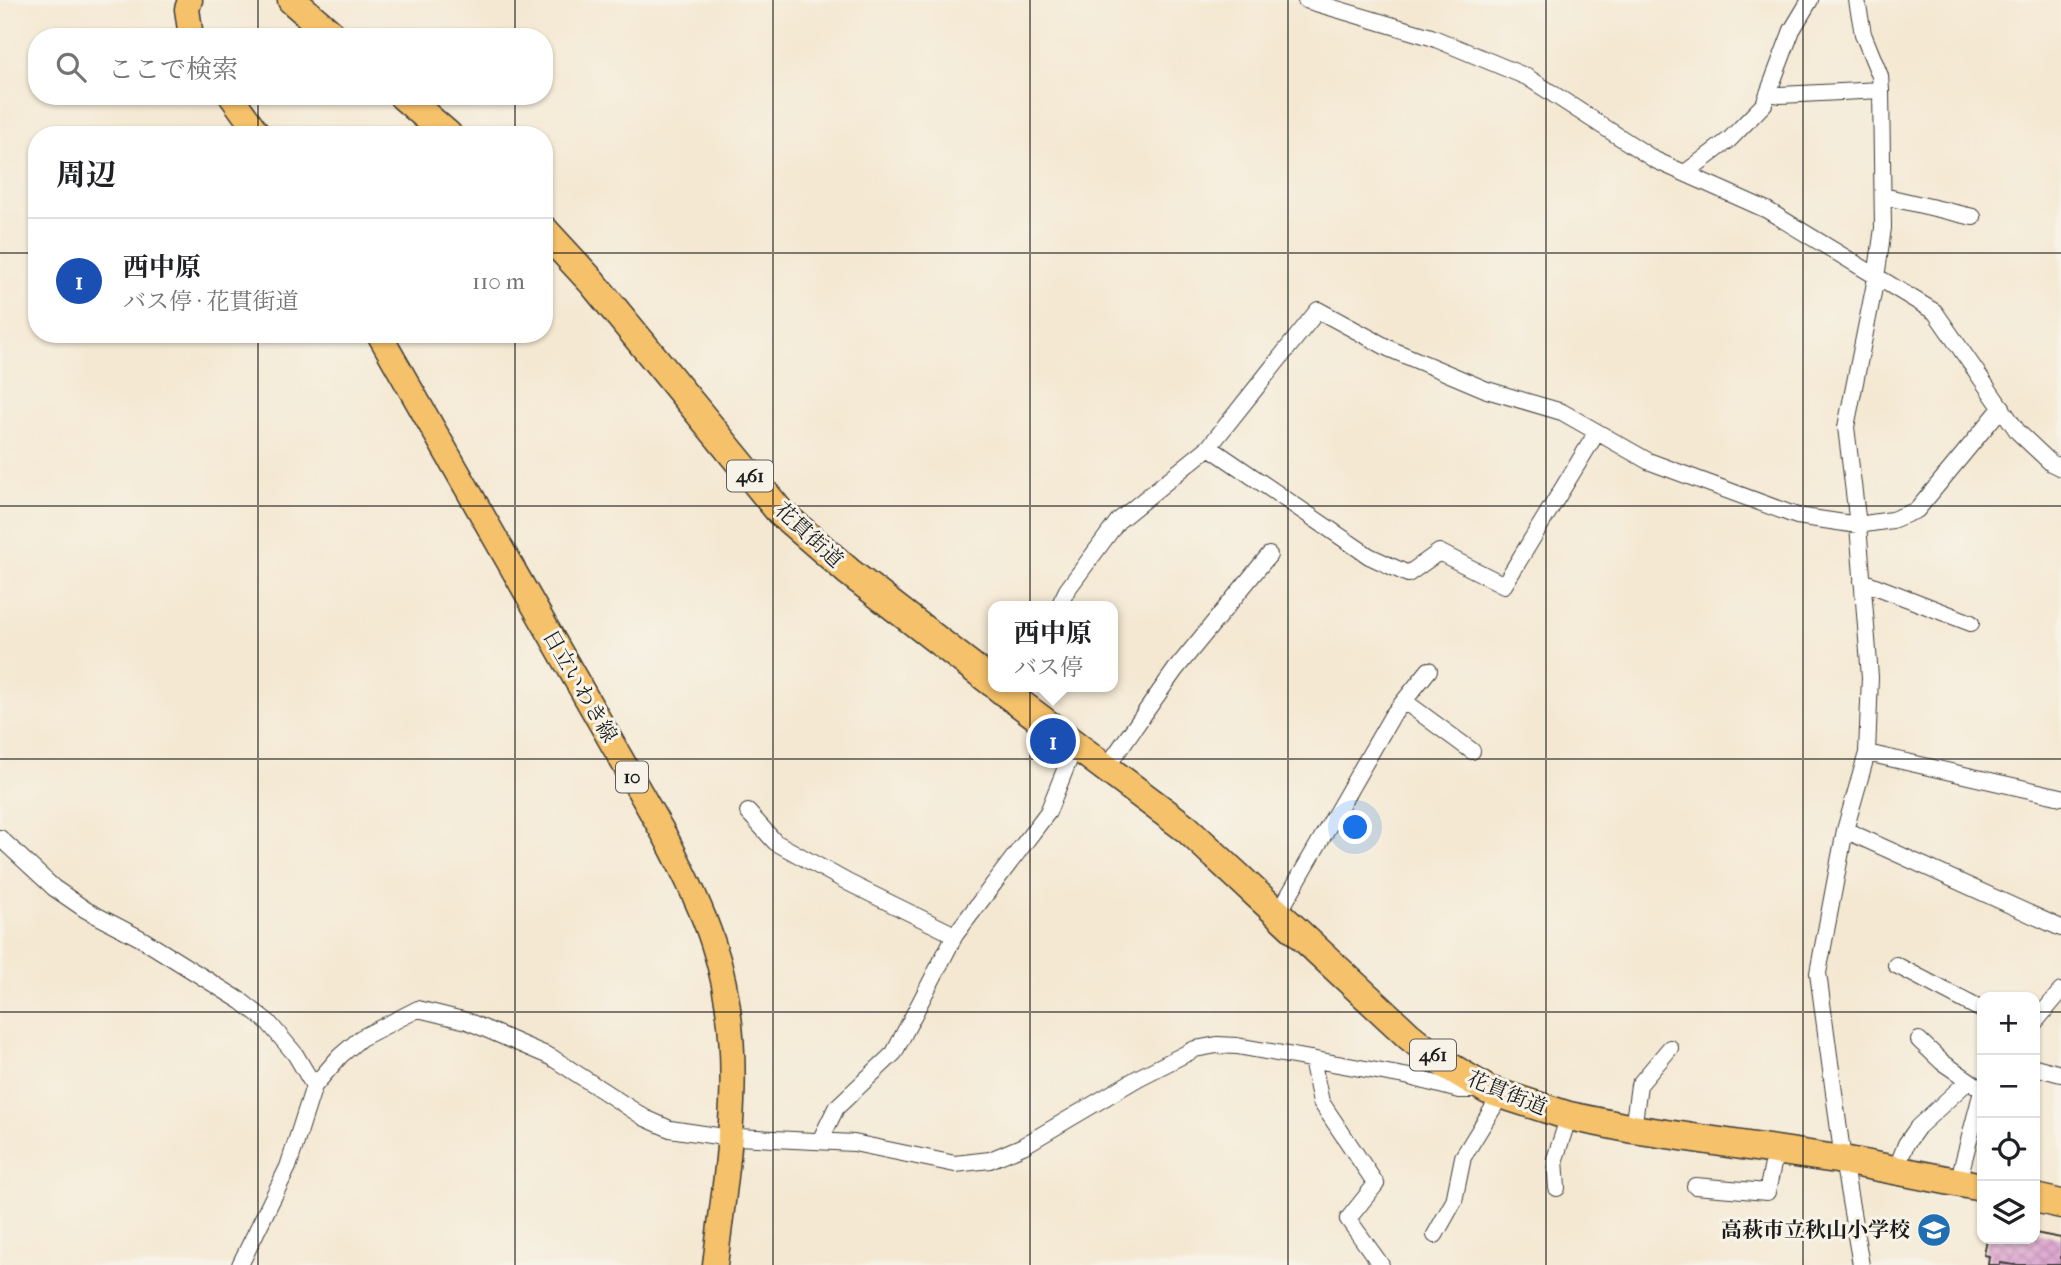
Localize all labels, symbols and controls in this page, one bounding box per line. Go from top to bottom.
search box [28,28,553,105]
icon: search [52,48,90,86]
text: ここで検索 [108,54,238,85]
text: 周辺 [56,158,116,193]
text: 西中原 [123,252,201,283]
text: 1 [75,268,83,295]
text: 110 m [472,268,525,295]
text: バス停 · 花貫街道 [123,288,299,315]
road number: 461 [727,461,773,491]
street label: 花貫街道 [770,498,848,572]
popup [988,601,1118,692]
text: 西中原 [1014,618,1092,649]
street label: 日立いわき線 [538,625,622,747]
text: バス停 [1014,654,1083,681]
pin: 1 [1030,715,1076,767]
road number: 10 [616,762,648,792]
your location [1338,810,1372,844]
map controls [1977,992,2040,1244]
button: + [1977,992,2040,1055]
road number: 461 [1410,1040,1456,1070]
button: − [1977,1055,2040,1118]
street label: 花貫街道 [1464,1066,1550,1120]
button: locate [1977,1118,2040,1181]
button: layers [1977,1181,2040,1244]
school or university icon: 高萩市立秋山小学校 [1915,1211,1953,1249]
place label: 高萩市立秋山小学校 [1721,1218,1910,1242]

